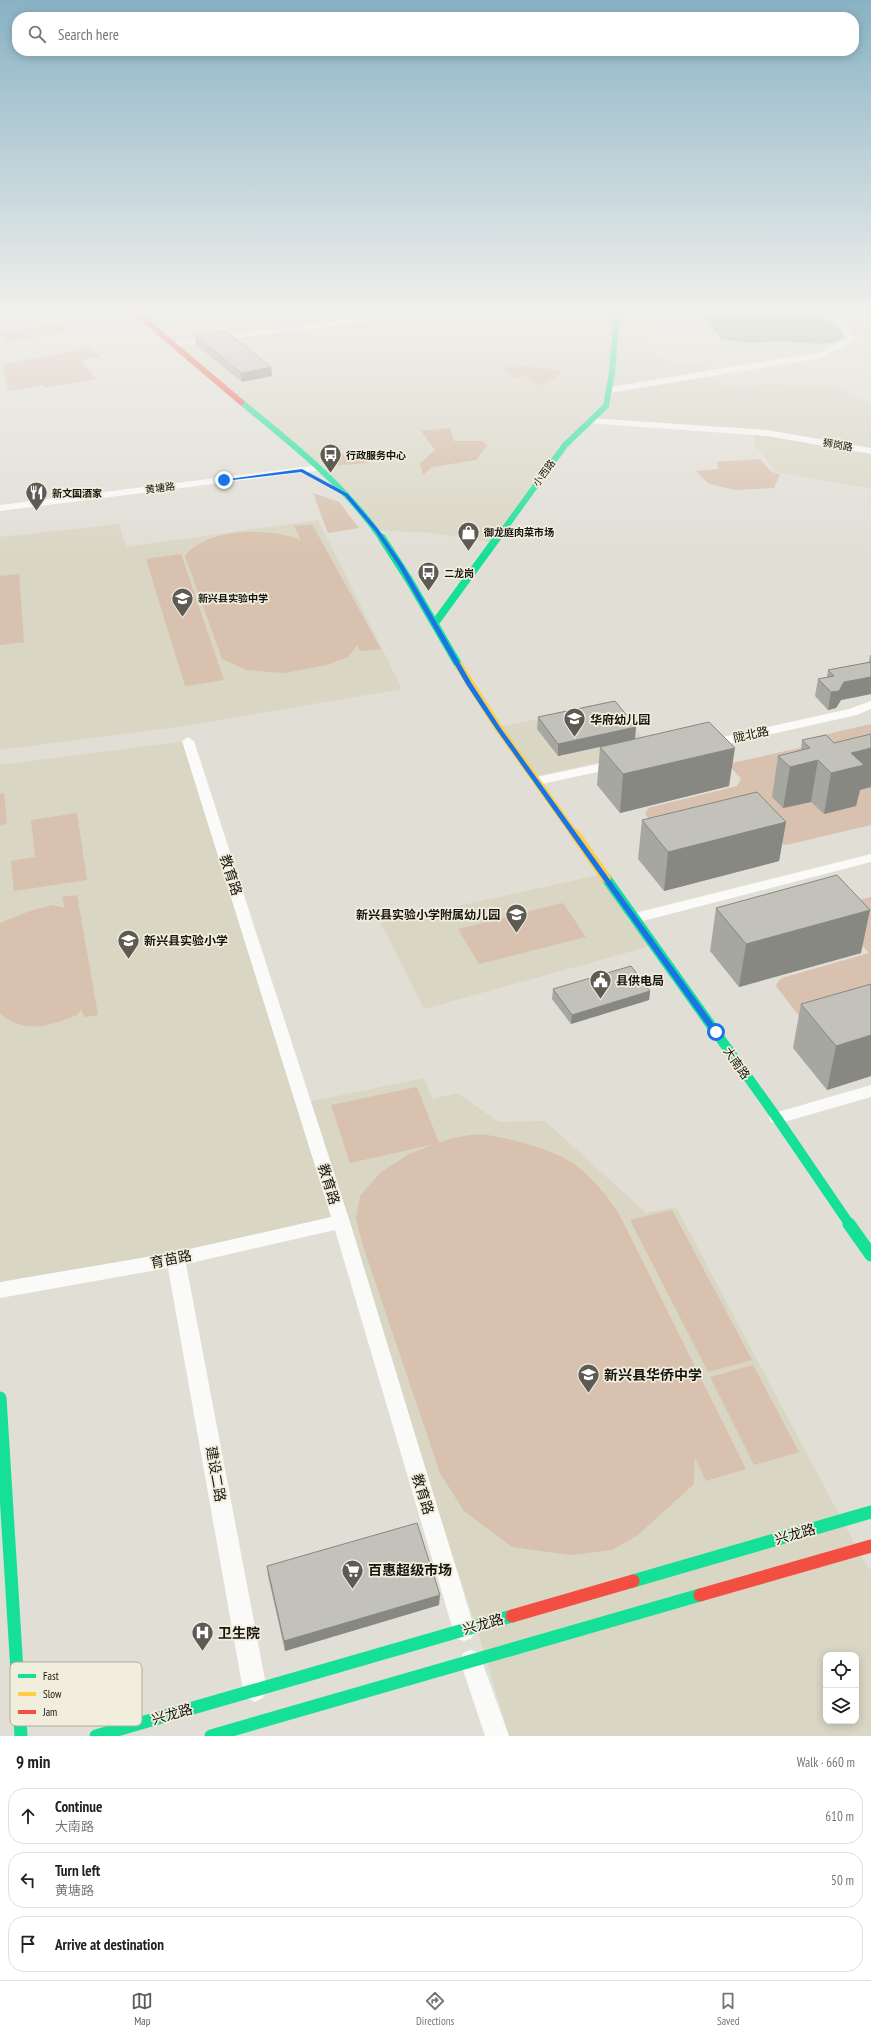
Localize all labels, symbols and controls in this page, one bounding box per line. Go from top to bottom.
search box [12,12,859,56]
icon: search [26,23,48,45]
text: Search here [58,25,119,44]
street label: 狮岗路 [822,436,854,454]
bus stop icon: 行政服务中心 [317,442,343,475]
place label: 行政服务中心 [346,449,406,462]
street label: 小西路 [530,457,558,489]
route end [215,471,233,489]
restaurant icon: 新文国酒家 [23,480,49,513]
street label: 黄塘路 [144,480,176,496]
place label: 新文国酒家 [52,487,102,500]
shop icon: 御龙庭肉菜市场 [455,519,481,552]
place label: 御龙庭肉菜市场 [483,526,554,539]
bus stop icon: 二龙岗 [416,560,442,593]
place label: 二龙岗 [444,567,474,580]
school or university icon: 新兴县实验中学 [170,585,196,618]
place label: 新兴县实验中学 [198,592,268,605]
school or university icon: 华府幼儿园 [562,706,588,739]
place label: 华府幼儿园 [590,712,650,727]
street label: 陇北路 [732,723,770,745]
street label: 教育路 [216,852,246,898]
school or university icon: 新兴县实验小学附属幼儿园 [503,901,529,934]
place label: 新兴县实验小学附属幼儿园 [356,907,500,922]
school or university icon: 新兴县实验小学 [116,927,142,960]
place label: 新兴县实验小学 [144,933,228,948]
public building icon: 县供电局 [588,967,614,1000]
place label: 县供电局 [616,973,664,988]
route start [707,1023,725,1041]
street label: 大南路 [721,1044,753,1082]
street label: 教育路 [314,1161,344,1207]
street label: 育苗路 [149,1246,193,1272]
school or university icon: 新兴县华侨中学 [575,1362,601,1395]
place label: 新兴县华侨中学 [604,1366,702,1384]
street label: 建设二路 [202,1445,230,1503]
street label: 教育路 [408,1471,438,1517]
street label: 兴龙路 [772,1520,818,1548]
supermarket icon: 百惠超级市场 [340,1557,366,1590]
place label: 百惠超级市场 [368,1561,452,1579]
street label: 兴龙路 [460,1610,506,1638]
hospital icon: 卫生院 [190,1620,216,1653]
place label: 卫生院 [218,1624,260,1642]
map controls [823,1652,859,1724]
button: locate [823,1652,859,1688]
legend [10,1662,142,1726]
text: Fast [43,1669,59,1683]
text: Slow [43,1687,62,1701]
button: layers [823,1688,859,1724]
street label: 兴龙路 [149,1700,195,1728]
text: Jam [42,1705,57,1719]
text: 9 min [16,1751,50,1773]
text: Walk · 660 m [797,1754,855,1771]
text: Continue [55,1797,102,1816]
icon: ahead [17,1805,39,1827]
text: 610 m [825,1808,854,1825]
text: 大南路 [55,1818,94,1835]
text: Turn left [55,1861,100,1880]
icon: left [17,1869,39,1891]
text: 50 m [831,1872,854,1889]
text: 黄塘路 [55,1882,94,1899]
icon: arrive [17,1933,39,1955]
text: Arrive at destination [55,1935,164,1954]
tab: Map [131,1990,153,2028]
tab: Directions [416,1990,454,2028]
tab: Saved [717,1990,740,2028]

